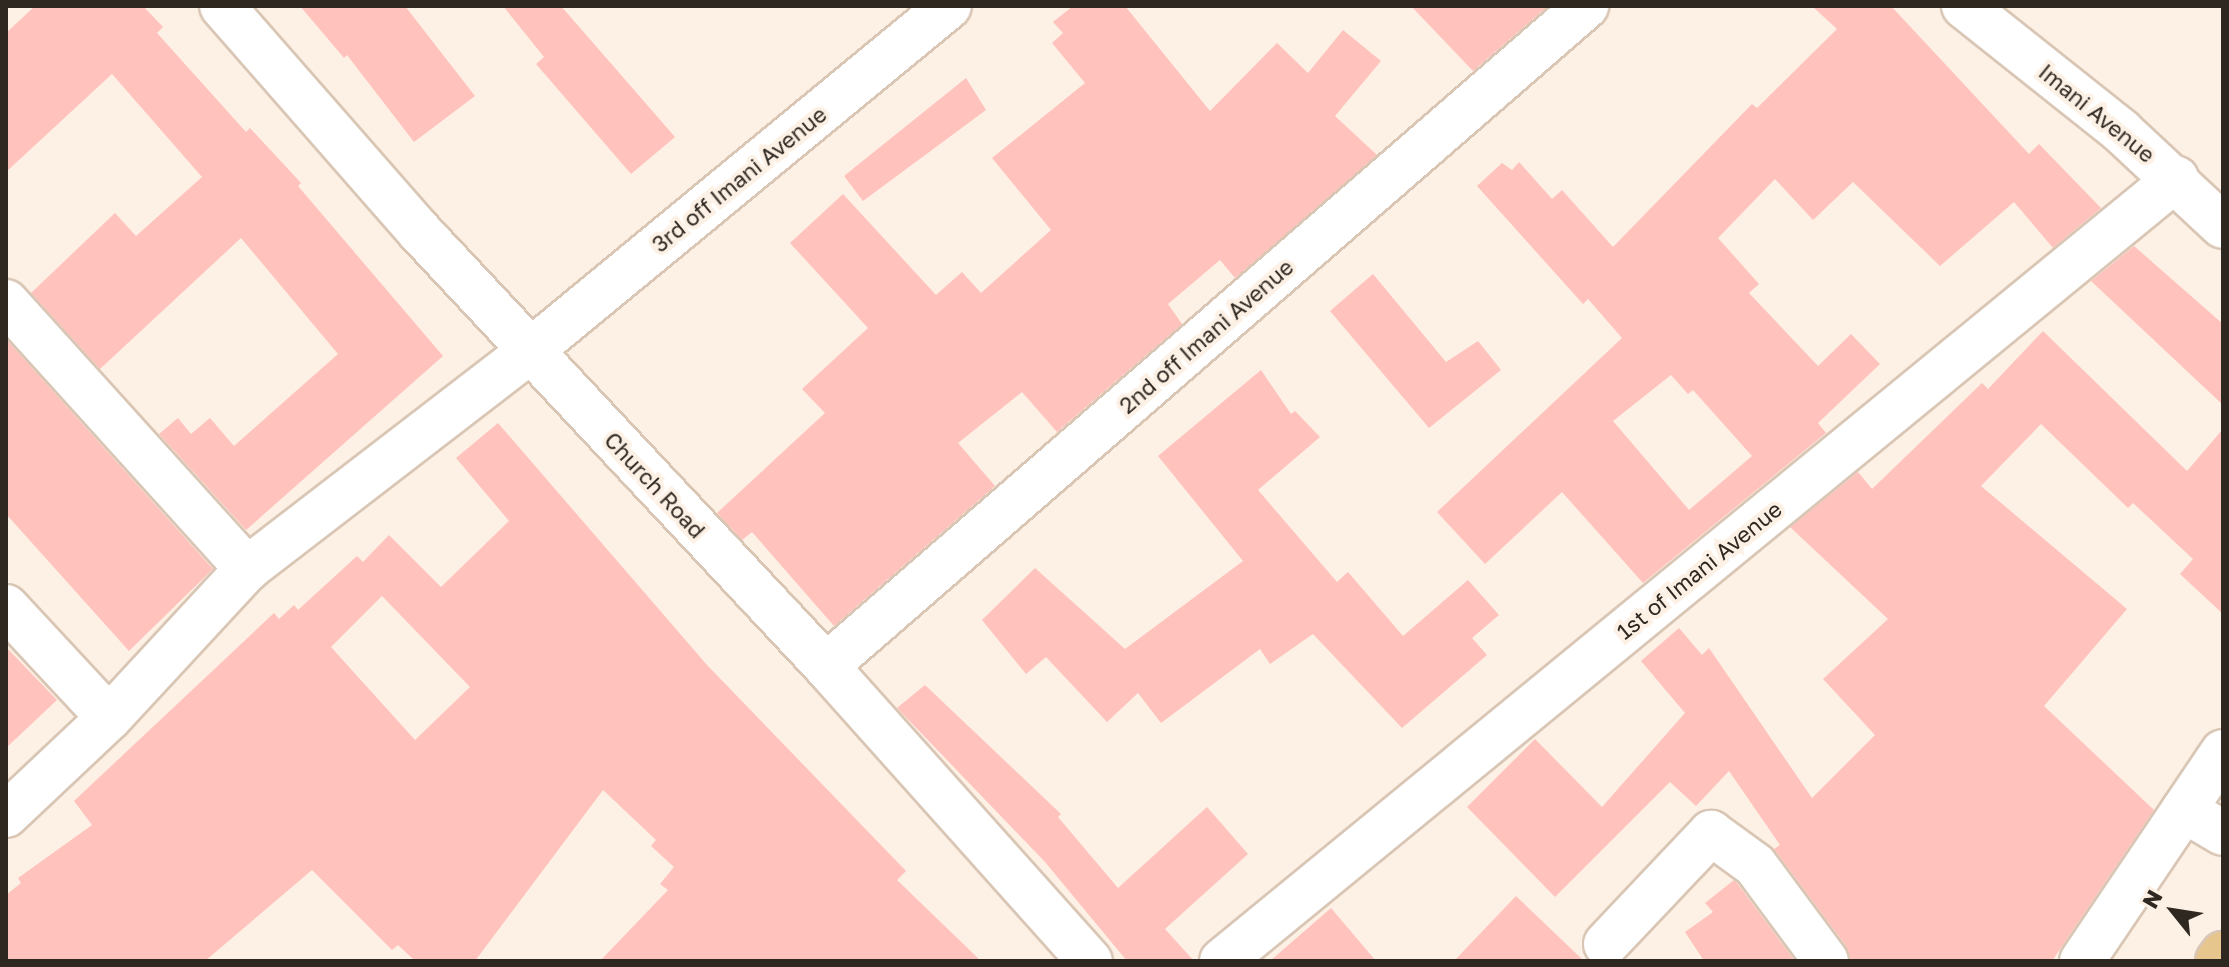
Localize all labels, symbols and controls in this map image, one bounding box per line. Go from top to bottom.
street label: Imani Avenue [2034,58,2160,168]
street label: 3rd off Imani Avenue [647,101,831,257]
street label: 2nd off Imani Avenue [1114,253,1298,419]
street label: Church Road [599,427,711,543]
street label: 1st of Imani Avenue [1611,495,1787,645]
north arrow [2133,871,2213,951]
text: N [2136,885,2168,913]

